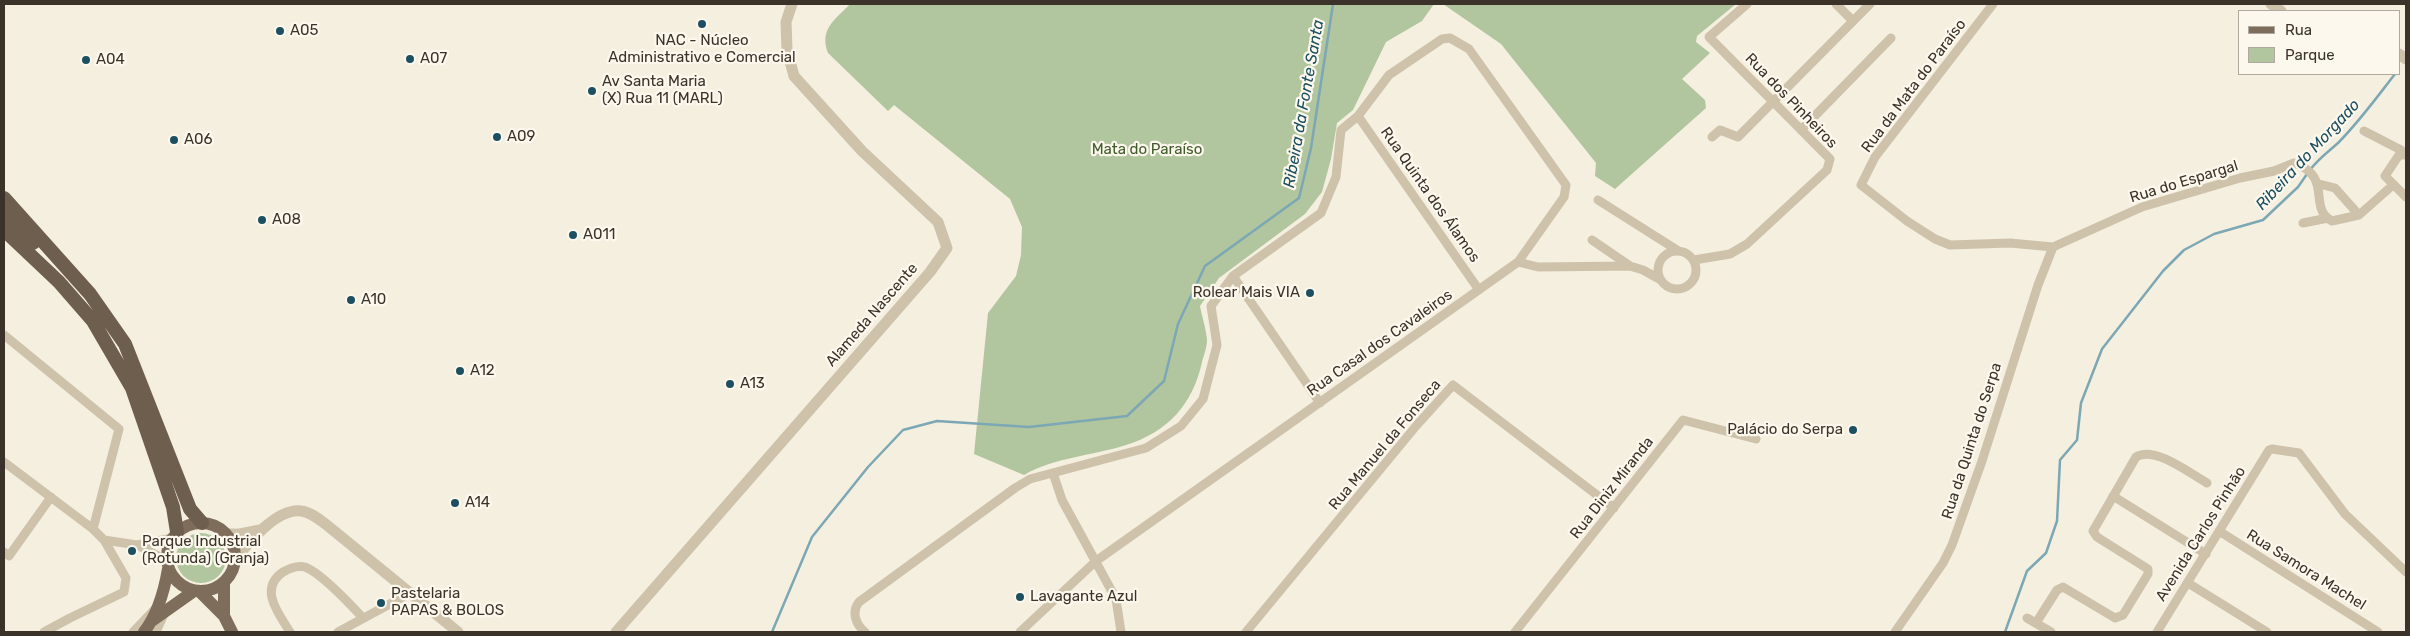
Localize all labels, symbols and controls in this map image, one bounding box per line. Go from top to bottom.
legend [2238,10,2400,75]
street label: Rua da Mata do Paraíso [1858,16,1970,156]
marker: NAC - Núcleo Administrativo e Comercial [696,18,708,30]
water label: Ribeira da Fonte Santa [1280,18,1328,190]
text: Rua [2285,21,2312,39]
place label: A05 [290,22,318,40]
marker: A05 [274,25,286,37]
place label: NAC - Núcleo Administrativo e Comercial [608,32,796,67]
text: Parque [2285,46,2335,64]
place label: A07 [420,50,447,68]
street label: Rua dos Pinheiros [1741,50,1841,152]
place label: A04 [96,51,125,69]
marker: A07 [404,53,416,65]
marker: A04 [80,54,92,66]
place label: Av Santa Maria (X) Rua 11 (MARL) [602,73,723,108]
marker: Av Santa Maria (X) Rua 11 (MARL) [586,85,598,97]
water label: Ribeira do Morgado [2252,96,2364,214]
street label: Rua Quinta dos Álamos [1376,124,1484,266]
place label: A09 [507,128,535,146]
place label: A06 [184,131,213,149]
marker: A09 [491,131,503,143]
marker: A06 [168,134,180,146]
park label: Mata do Paraíso [1092,141,1202,159]
street label: Rua do Espargal [2128,157,2240,207]
place label: A08 [272,211,301,229]
marker: A08 [256,214,268,226]
place label: A011 [583,226,615,244]
marker: A011 [567,229,579,241]
street label: Alameda Nascente [822,260,922,370]
place label: Rolear Mais VIA [1193,284,1300,302]
street label: Rua Casal dos Cavaleiros [1304,286,1456,400]
marker: Rolear Mais VIA [1304,287,1316,299]
place label: A10 [361,291,386,309]
marker: A10 [345,294,357,306]
street label: Rua da Quinta do Serpa [1938,361,2006,521]
place label: A12 [470,362,495,380]
marker: A12 [454,365,466,377]
place label: A13 [740,375,765,393]
street label: Rua Manuel da Fonseca [1325,376,1445,514]
marker: A13 [724,378,736,390]
place label: Palácio do Serpa [1727,421,1843,439]
marker: Palácio do Serpa [1847,424,1859,436]
street label: Rua Diniz Miranda [1567,433,1657,543]
street label: Avenida Carlos Pinhão [2152,463,2250,605]
place label: A14 [465,494,490,512]
marker: A14 [449,497,461,509]
street label: Rua Samora Machel [2243,526,2369,614]
place label: Parque Industrial (Rotunda) (Granja) [142,533,269,568]
marker: Parque Industrial (Rotunda) (Granja) [126,545,138,557]
place label: Pastelaria PAPAS & BOLOS [391,585,504,620]
place label: Lavagante Azul [1030,588,1137,606]
marker: Lavagante Azul [1014,591,1026,603]
marker: Pastelaria PAPAS & BOLOS [375,597,387,609]

